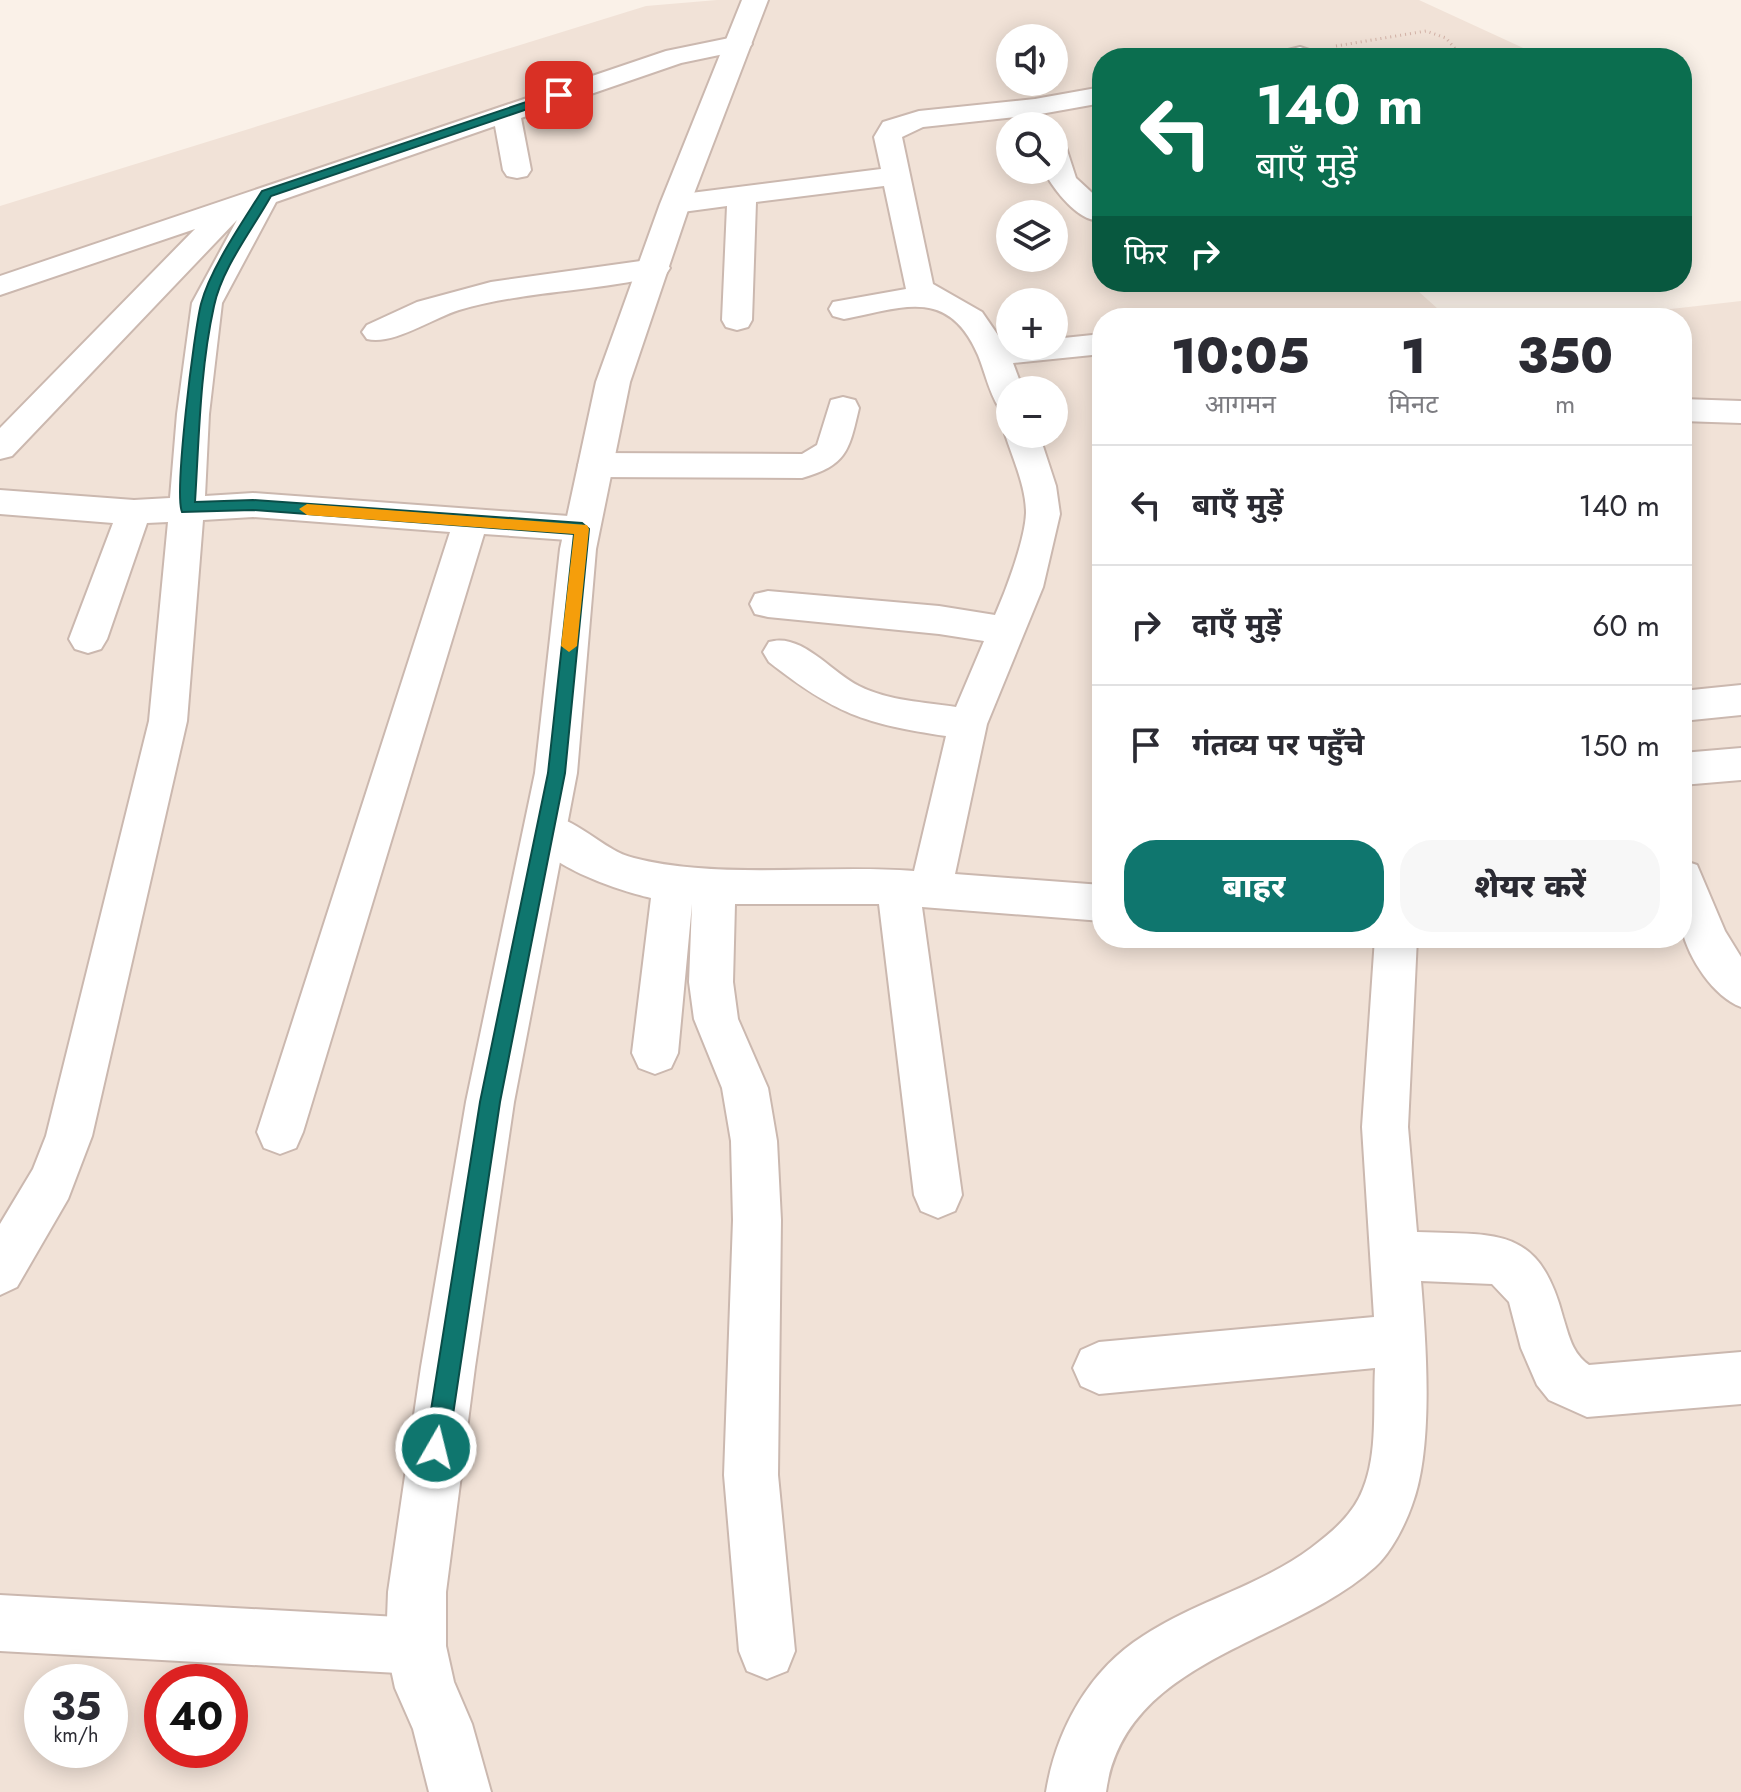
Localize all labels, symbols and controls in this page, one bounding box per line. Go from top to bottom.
map controls [996,24,1068,448]
button: sound [996,24,1068,96]
pin [525,61,593,129]
text: 140 m [1256,64,1423,145]
icon: arrive [537,73,581,117]
icon: left [1124,80,1228,184]
button: search [996,112,1068,184]
text: बाएँ मुड़ें [1256,139,1357,191]
button: layers [996,200,1068,272]
text: फिर [1124,232,1167,275]
icon: right [1183,232,1227,276]
button: + [996,288,1068,360]
text: 10:05 [1171,322,1310,391]
text: 1 [1401,322,1426,391]
text: 350 [1517,322,1613,391]
button: − [996,376,1068,448]
text: आगमन [1205,385,1276,423]
text: मिनट [1389,385,1438,423]
text: m [1555,385,1575,423]
icon: left [1124,483,1168,527]
text: बाएँ मुड़ें [1192,483,1283,526]
text: 140 m [1579,484,1660,527]
icon: right [1124,603,1168,647]
text: दाएँ मुड़ें [1192,603,1282,646]
text: 60 m [1592,604,1660,647]
icon: arrive [1124,723,1168,767]
text: गंतव्य पर पहुँचे [1192,723,1364,766]
text: 150 m [1579,724,1660,767]
button: बाहर [1124,840,1384,932]
button: शेयर करें [1400,840,1660,932]
position arrow [394,1406,478,1490]
speed limit sign: 40 [144,1664,248,1768]
text: 35 [51,1677,101,1735]
text: km/h [53,1721,99,1750]

